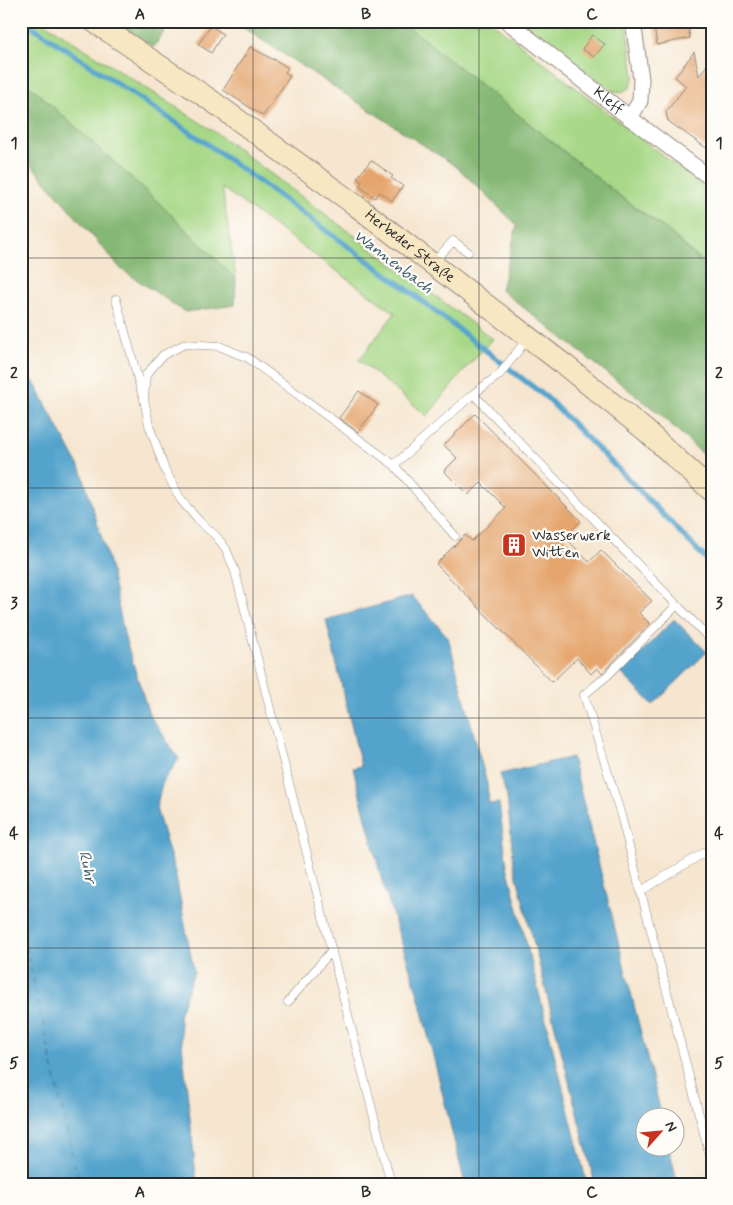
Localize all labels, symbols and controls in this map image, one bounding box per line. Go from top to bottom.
text: A [135,4,145,25]
text: B [361,4,371,25]
text: C [586,4,598,25]
street label: Kleff [589,83,628,119]
text: 1 [10,133,18,154]
text: 1 [715,133,723,154]
street label: Herbeder Straße [360,206,459,288]
water label: Wannenbach [349,225,437,299]
text: 2 [10,363,18,384]
text: 2 [715,363,723,384]
place label: Wasserwerk Witten [532,526,611,563]
building icon: Wasserwerk Witten [501,532,527,558]
text: 3 [10,593,18,614]
text: 3 [715,593,723,614]
text: 4 [9,823,19,844]
text: 4 [714,823,724,844]
water label: Ruhr [73,849,101,888]
text: 5 [9,1053,19,1074]
text: 5 [714,1053,724,1074]
north arrow [636,1108,686,1158]
text: N [661,1118,681,1135]
text: A [135,1182,145,1203]
text: B [361,1182,371,1203]
text: C [586,1182,598,1203]

